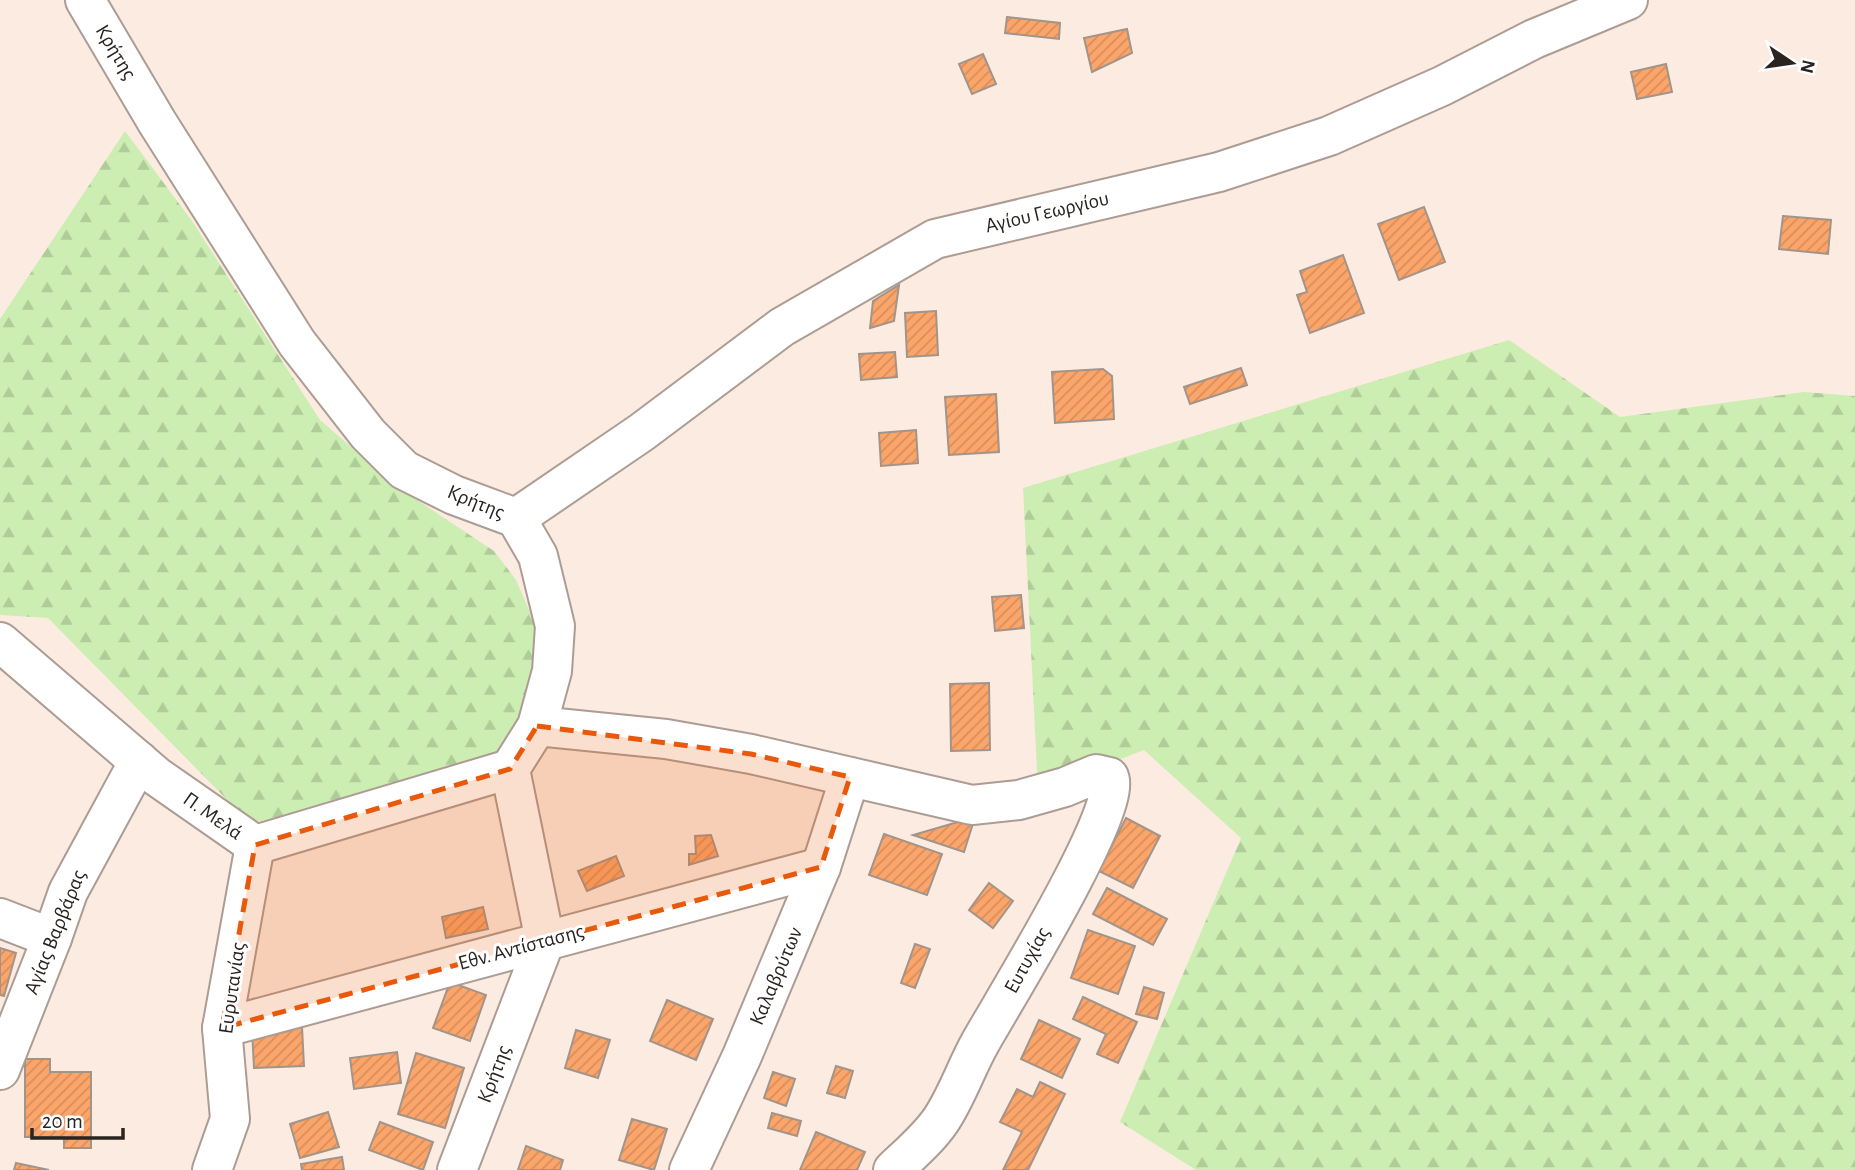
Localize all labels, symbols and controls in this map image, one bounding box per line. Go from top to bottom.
street label: Κρήτης [92,21,140,83]
north arrow [1757,28,1827,98]
text: N [1796,58,1818,75]
street label: Αγίου Γεωργίου [983,188,1111,236]
street label: Κρήτης [444,481,508,523]
street label: Π. Μελά [180,788,246,844]
street label: Αγίας Βαρβάρας [21,867,89,997]
street label: Εθν. Αντίστασης [456,920,586,974]
street label: Ευτυχίας [1000,923,1054,997]
street label: Καλαβρύτων [746,924,806,1028]
street label: Ευρυτανίας [215,941,249,1035]
street label: Κρήτης [474,1042,514,1106]
scale bar [32,1096,122,1140]
text: 20 m [42,1111,83,1132]

